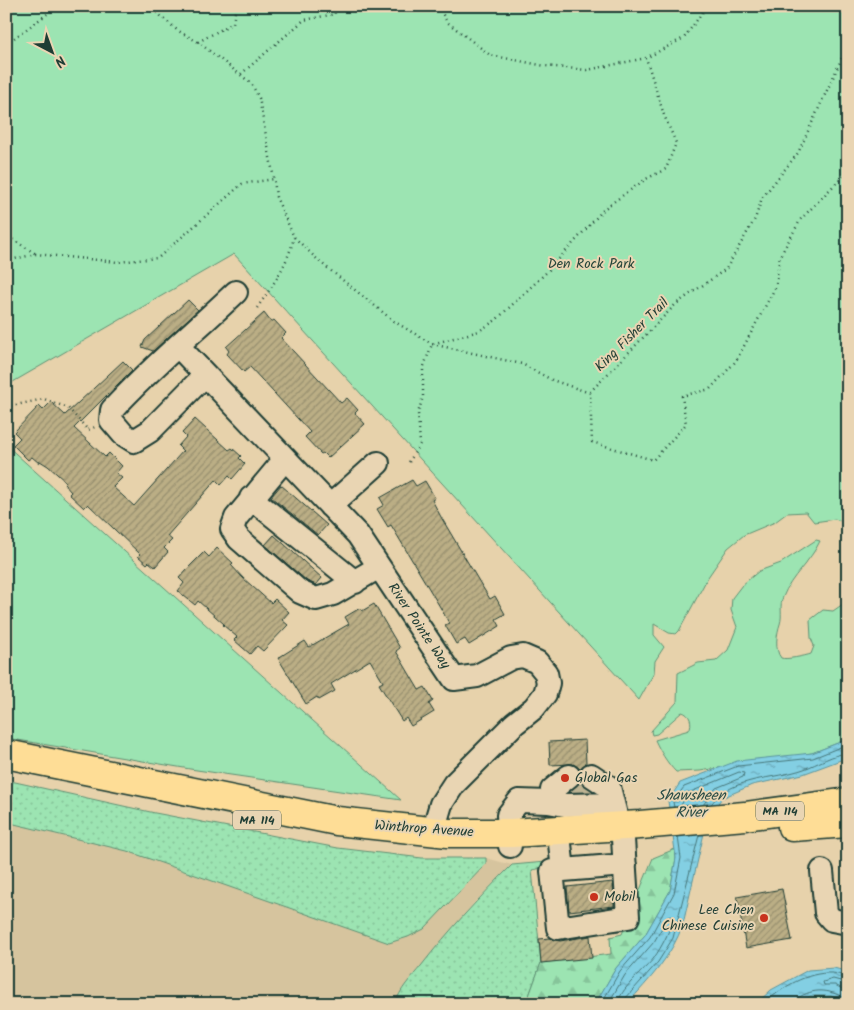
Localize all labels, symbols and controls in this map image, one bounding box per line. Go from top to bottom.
north arrow [28,28,78,78]
text: N [49,50,70,72]
park label: Den Rock Park [548,253,635,275]
street label: King Fisher Trail [590,292,675,377]
street label: River Pointe Way [382,578,456,674]
place label: Global Gas [575,767,637,789]
marker: Global Gas [559,772,571,784]
water label: Shawsheen River [656,784,727,825]
road number: MA 114 [756,801,804,820]
road number: MA 114 [233,810,281,830]
street label: Winthrop Avenue [374,815,475,843]
place label: Mobil [604,886,636,908]
marker: Mobil [588,891,600,903]
place label: Lee Chen Chinese Cuisine [662,899,755,937]
marker: Lee Chen Chinese Cuisine [758,912,770,924]

